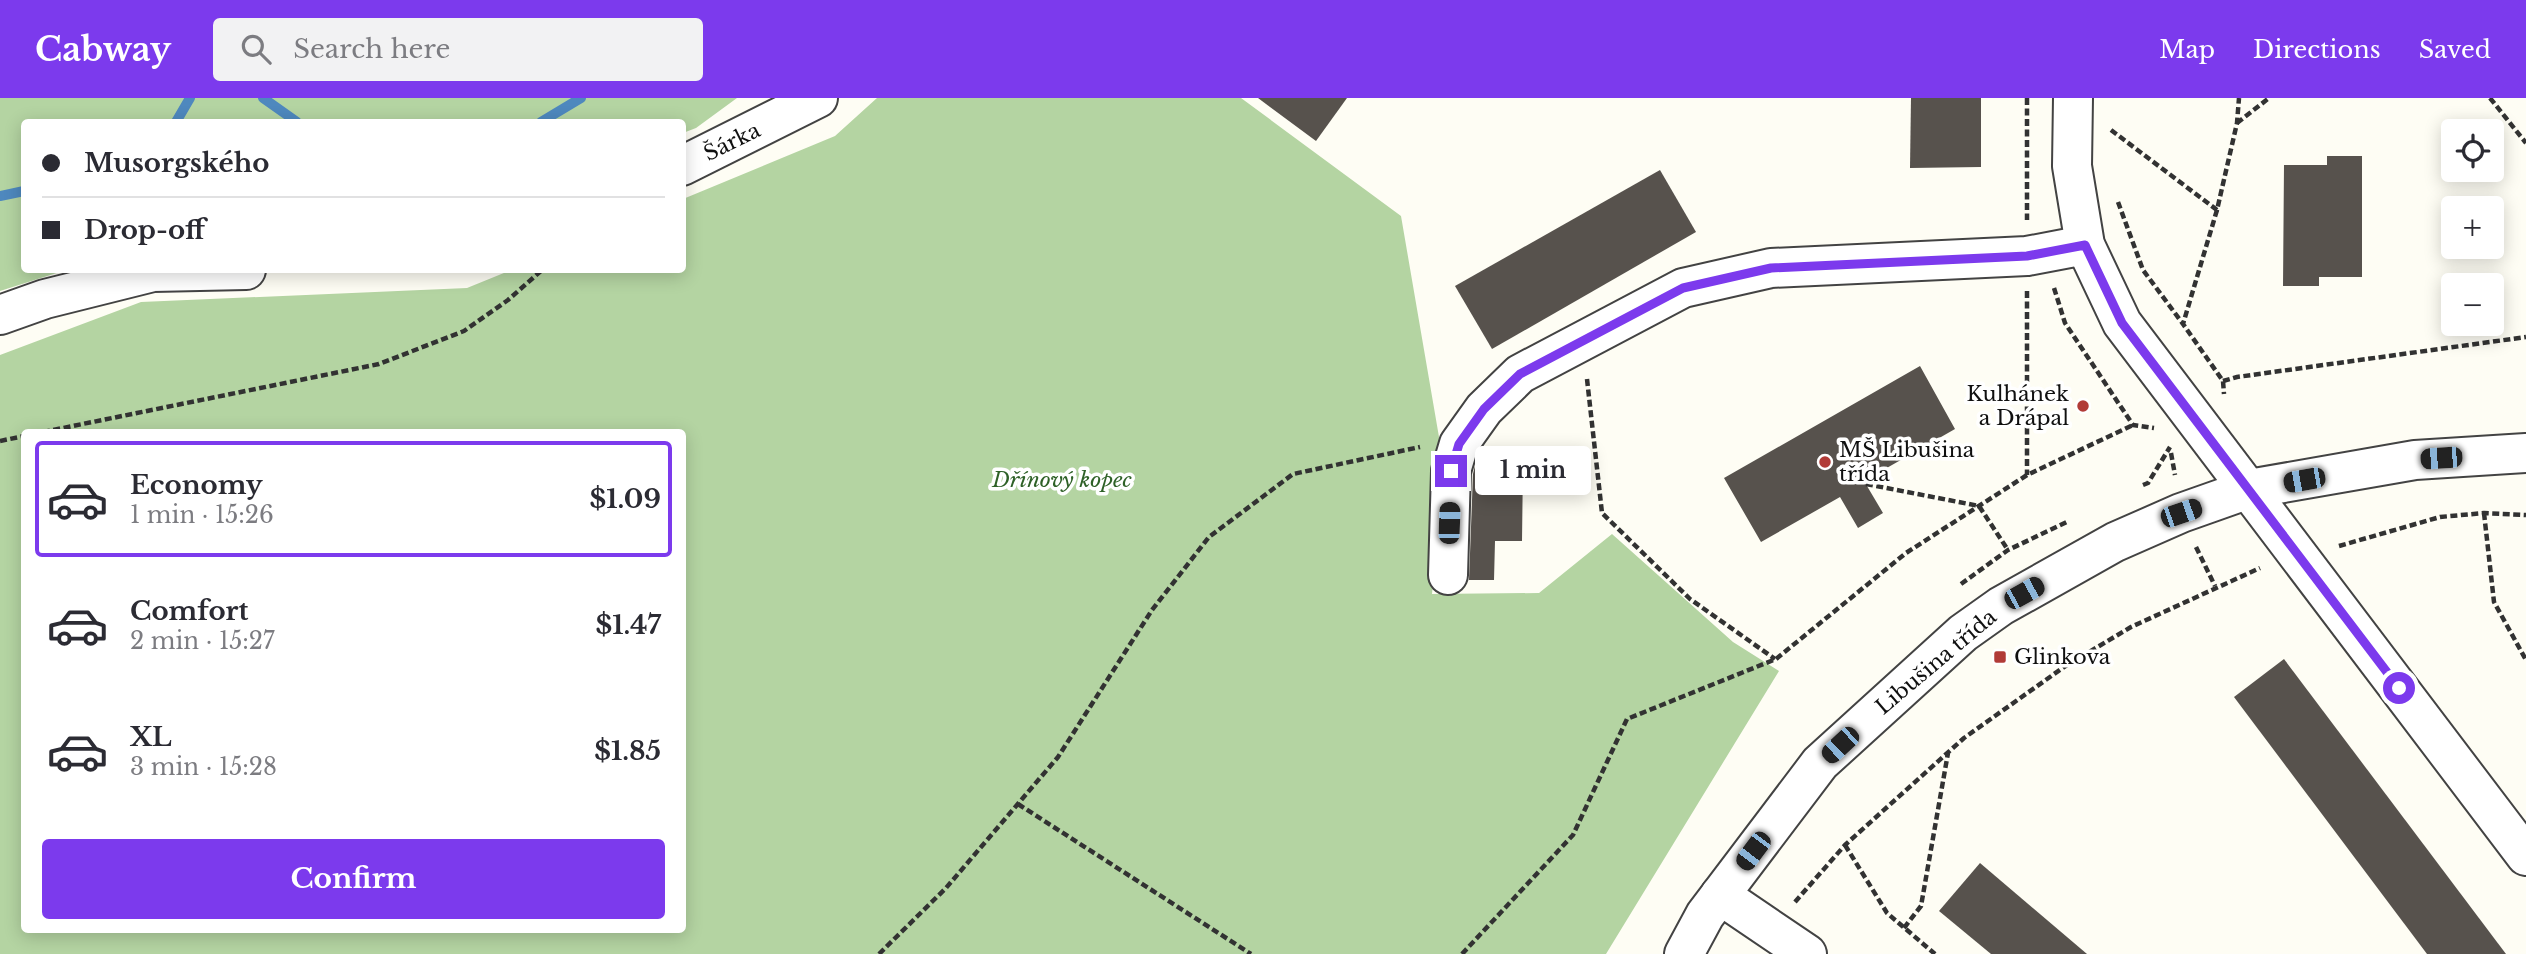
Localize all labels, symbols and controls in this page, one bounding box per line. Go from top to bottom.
search box [213,18,703,81]
text: Cabway [35,29,171,70]
icon: search [237,30,275,68]
text: Search here [293,33,450,65]
text: Map [2159,35,2215,64]
text: Directions [2253,35,2381,64]
text: Saved [2419,35,2491,64]
street label: Šárka [699,117,765,167]
map controls [2441,119,2504,336]
button: locate [2441,119,2504,182]
text: Musorgského [84,147,269,179]
button: + [2441,196,2504,259]
text: Drop-off [84,214,205,246]
button: − [2441,273,2504,336]
place label: Kulhánek a Drápal [1966,381,2069,431]
marker: Kulhánek a Drápal [2075,398,2091,414]
place label: MŠ Libušina třída [1839,437,1975,487]
callout: 1 min [1476,446,1591,496]
car [2420,446,2463,470]
marker: MŠ Libušina třída [1817,454,1833,470]
route end [1435,455,1467,487]
text: 1 min [1500,456,1566,484]
car [2282,466,2327,494]
park label: Dřínový kopec [991,467,1133,493]
icon: car [46,468,109,531]
text: Economy [130,469,263,501]
text: $1.09 [590,483,661,515]
car [2158,496,2205,530]
text: 1 min · 15:26 [130,501,274,529]
car [1438,502,1461,544]
car [2001,574,2048,612]
icon: car [46,594,109,657]
text: Comfort [130,595,248,627]
street label: Libušina třída [1870,604,2002,720]
text: $1.47 [595,609,661,641]
text: 2 min · 15:27 [130,627,275,655]
place label: Glinkova [2014,644,2111,670]
marker: Glinkova [1992,649,2008,665]
route start [2383,672,2415,704]
icon: car [46,720,109,783]
text: XL [130,721,172,753]
car [1818,723,1863,767]
text: $1.85 [594,735,661,767]
text: 3 min · 15:28 [130,753,277,781]
car [1732,828,1775,874]
button: Confirm [42,839,665,919]

